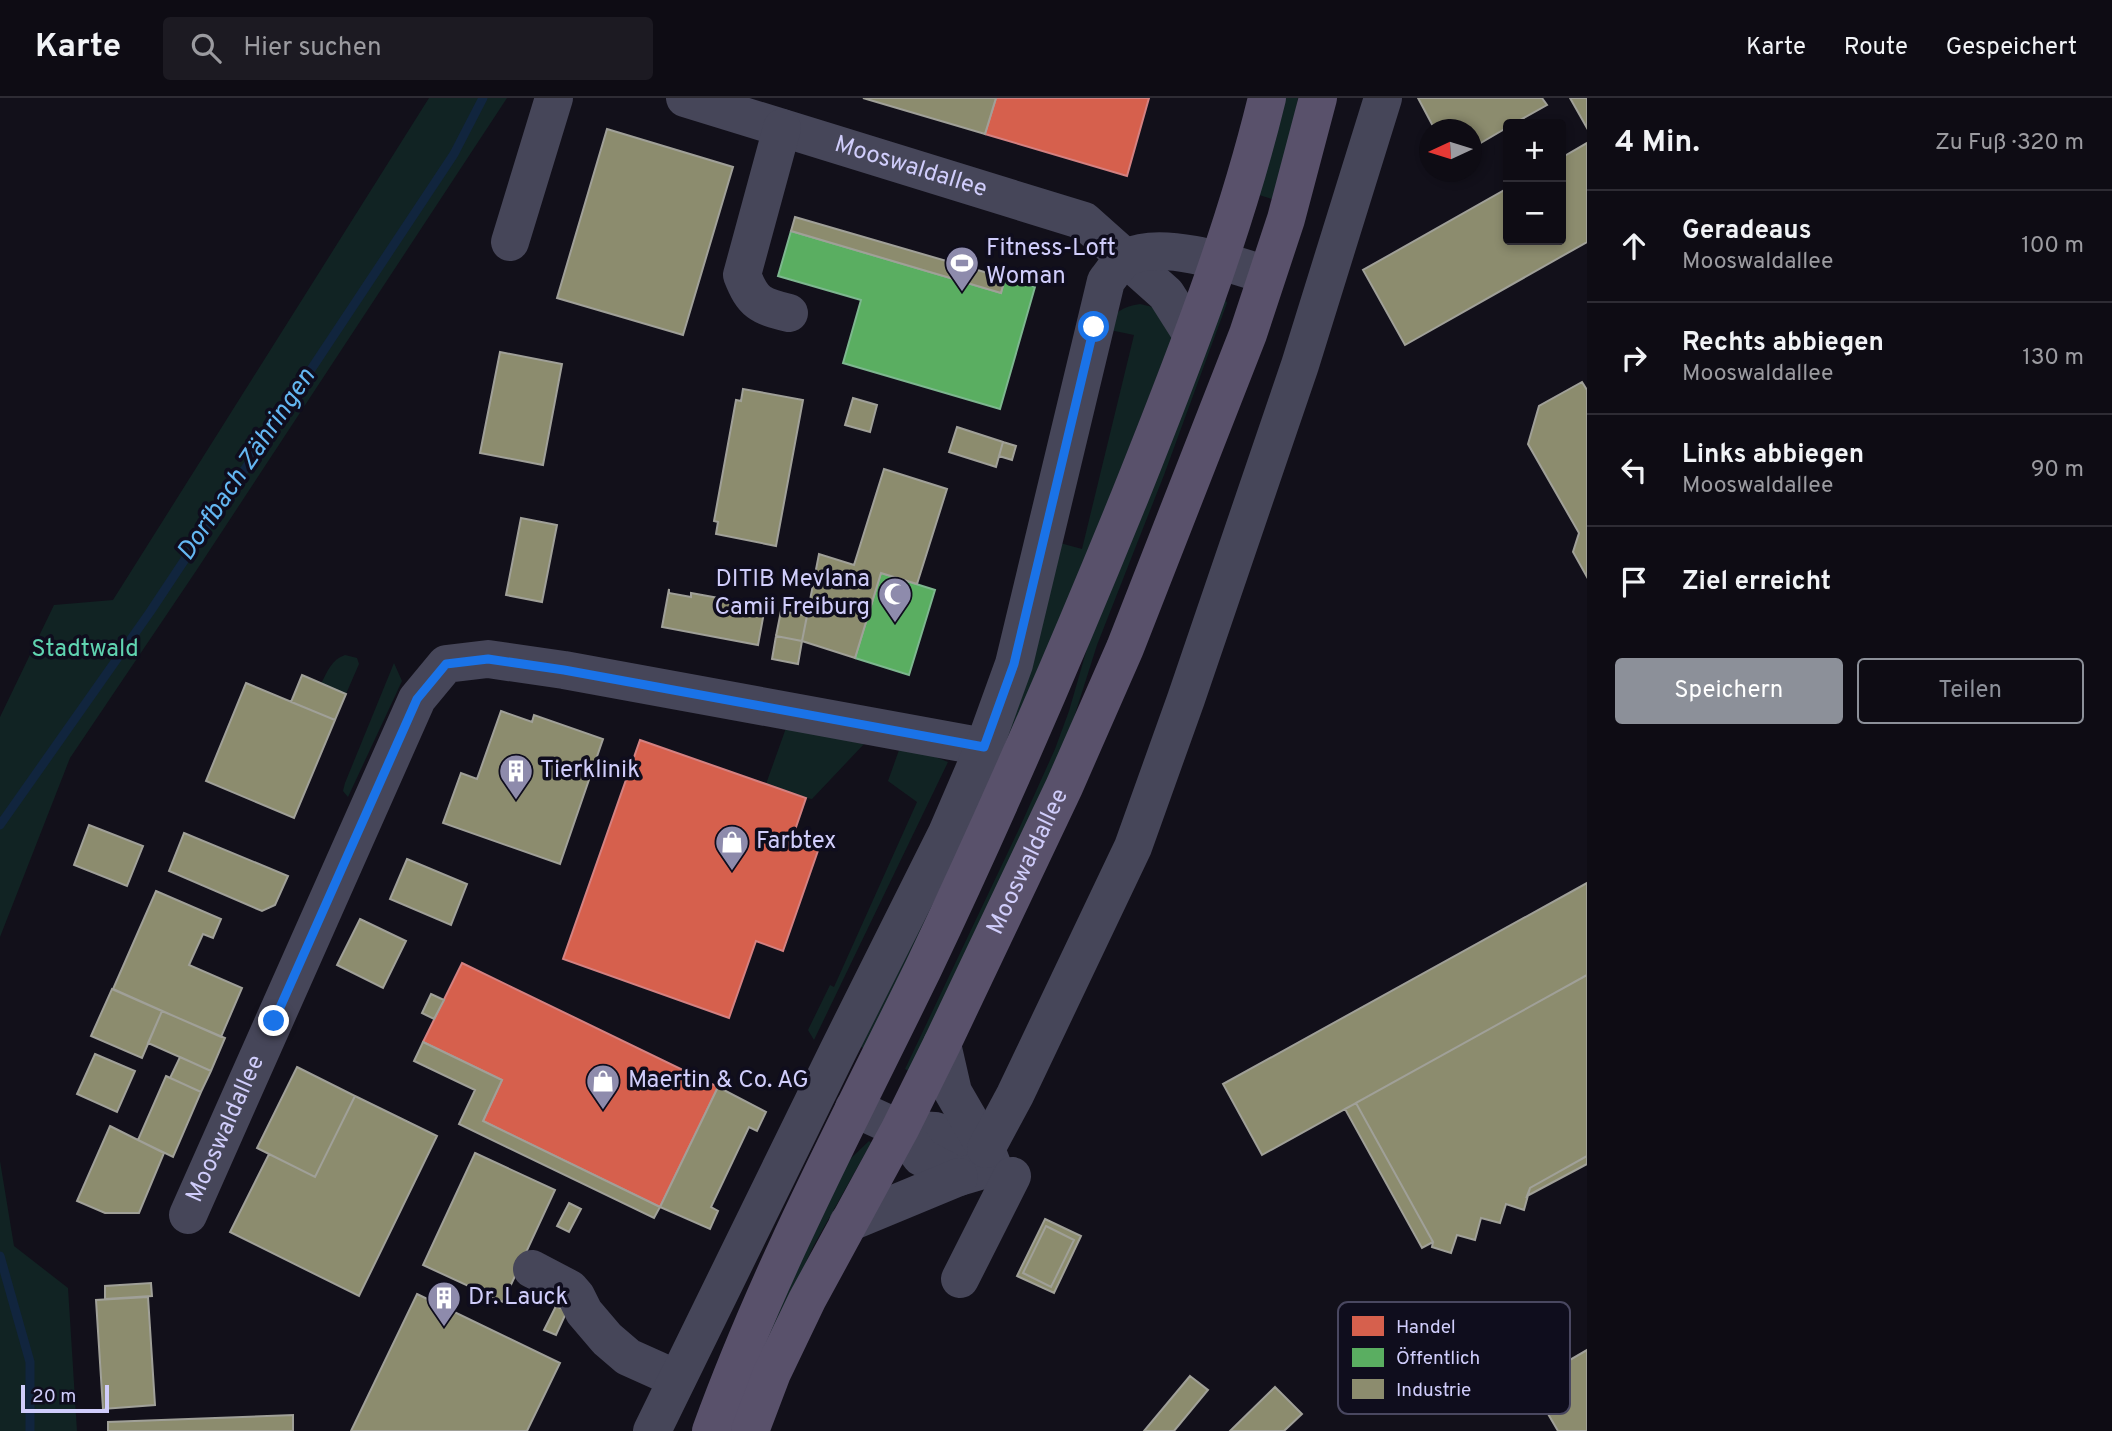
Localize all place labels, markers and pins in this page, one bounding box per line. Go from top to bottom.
place label: Fitness-Loft Woman [986,234,1116,292]
sports icon: Fitness-Loft Woman [943,244,981,293]
place label: DITIB Mevlana Camii Freiburg [715,565,870,623]
mosque icon: DITIB Mevlana Camii Freiburg [876,575,914,624]
building icon: Tierklinik [497,752,535,801]
place label: Tierklinik [540,756,640,786]
shop icon: Farbtex [713,823,751,872]
place label: Farbtex [756,827,836,857]
shop icon: Maertin & Co. AG [584,1062,622,1111]
place label: Maertin & Co. AG [628,1066,809,1096]
building icon: Dr. Lauck [425,1279,463,1328]
place label: Dr. Lauck [468,1283,568,1313]

